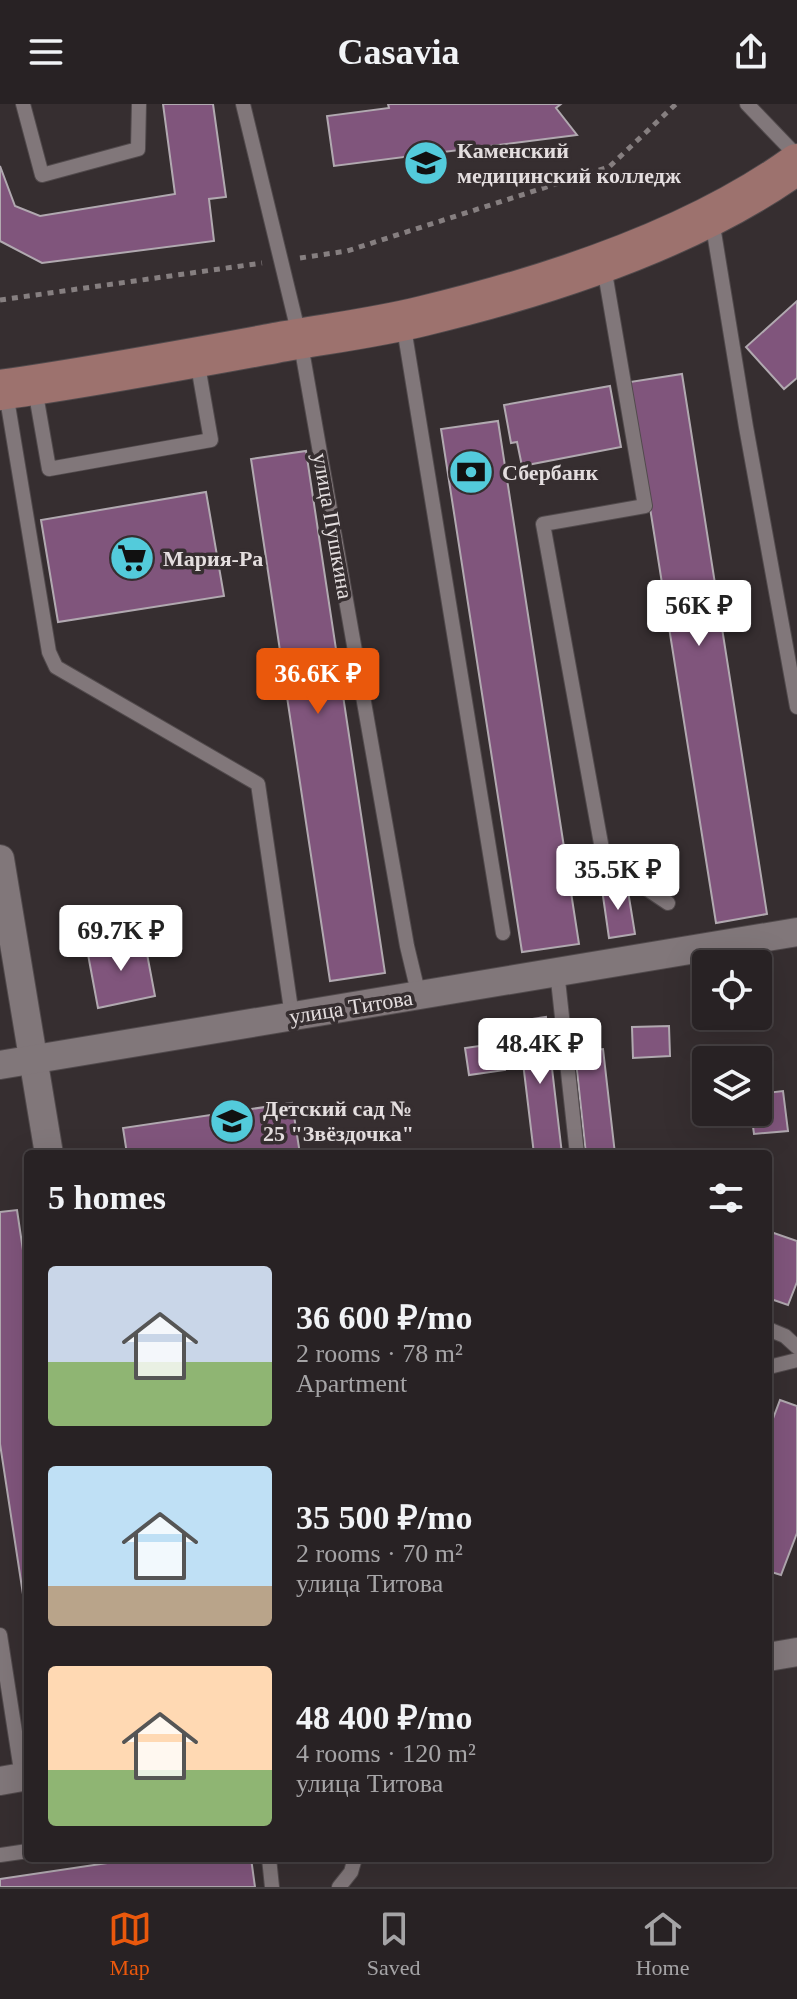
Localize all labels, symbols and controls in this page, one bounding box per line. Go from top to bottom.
icon: menu [24,30,68,74]
icon: share [729,30,773,74]
text: Casavia [337,32,460,72]
place label: Каменский медицинский колледж [457,138,681,188]
school or university icon: Каменский медицинский колледж [402,139,450,187]
bank icon: Сбербанк [447,448,495,496]
street label: улица Пушкина [308,451,358,601]
place label: Сбербанк [502,460,599,485]
supermarket icon: Мария-Ра [108,534,156,582]
place label: Мария-Ра [163,546,263,571]
pin: 56K ₽ [643,580,755,648]
text: 56K ₽ [665,591,733,620]
pin: 36.6K ₽ [244,648,392,716]
text: 36.6K ₽ [274,659,362,688]
pin: 35.5K ₽ [544,844,692,912]
text: 35.5K ₽ [574,855,662,884]
pin: 69.7K ₽ [47,905,195,973]
text: 69.7K ₽ [77,916,165,945]
map controls [692,950,772,1126]
button: locate [692,950,772,1030]
street label: улица Титова [287,985,415,1029]
pin: 48.4K ₽ [466,1018,614,1086]
text: 48.4K ₽ [496,1029,584,1058]
button: layers [692,1046,772,1126]
place label: Детский сад № 25 "Звёздочка" [263,1096,414,1146]
school or university icon: Детский сад № 25 "Звёздочка" [208,1097,256,1145]
icon: filters [704,1176,748,1220]
text: 5 homes [48,1179,166,1216]
icon: home [112,1298,208,1394]
text: 36 600 ₽/mo [296,1299,473,1336]
text: 2 rooms · 78 m² [296,1339,463,1368]
text: Apartment [296,1369,407,1398]
icon: home [112,1498,208,1594]
text: 35 500 ₽/mo [296,1499,473,1536]
text: 2 rooms · 70 m² [296,1539,463,1568]
text: улица Титова [296,1569,443,1598]
icon: home [112,1698,208,1794]
text: 48 400 ₽/mo [296,1699,473,1736]
text: 4 rooms · 120 m² [296,1739,476,1768]
text: улица Титова [296,1769,443,1798]
tab: Map [108,1907,152,1981]
tab: Saved [367,1907,421,1981]
tab: Home [636,1907,689,1981]

